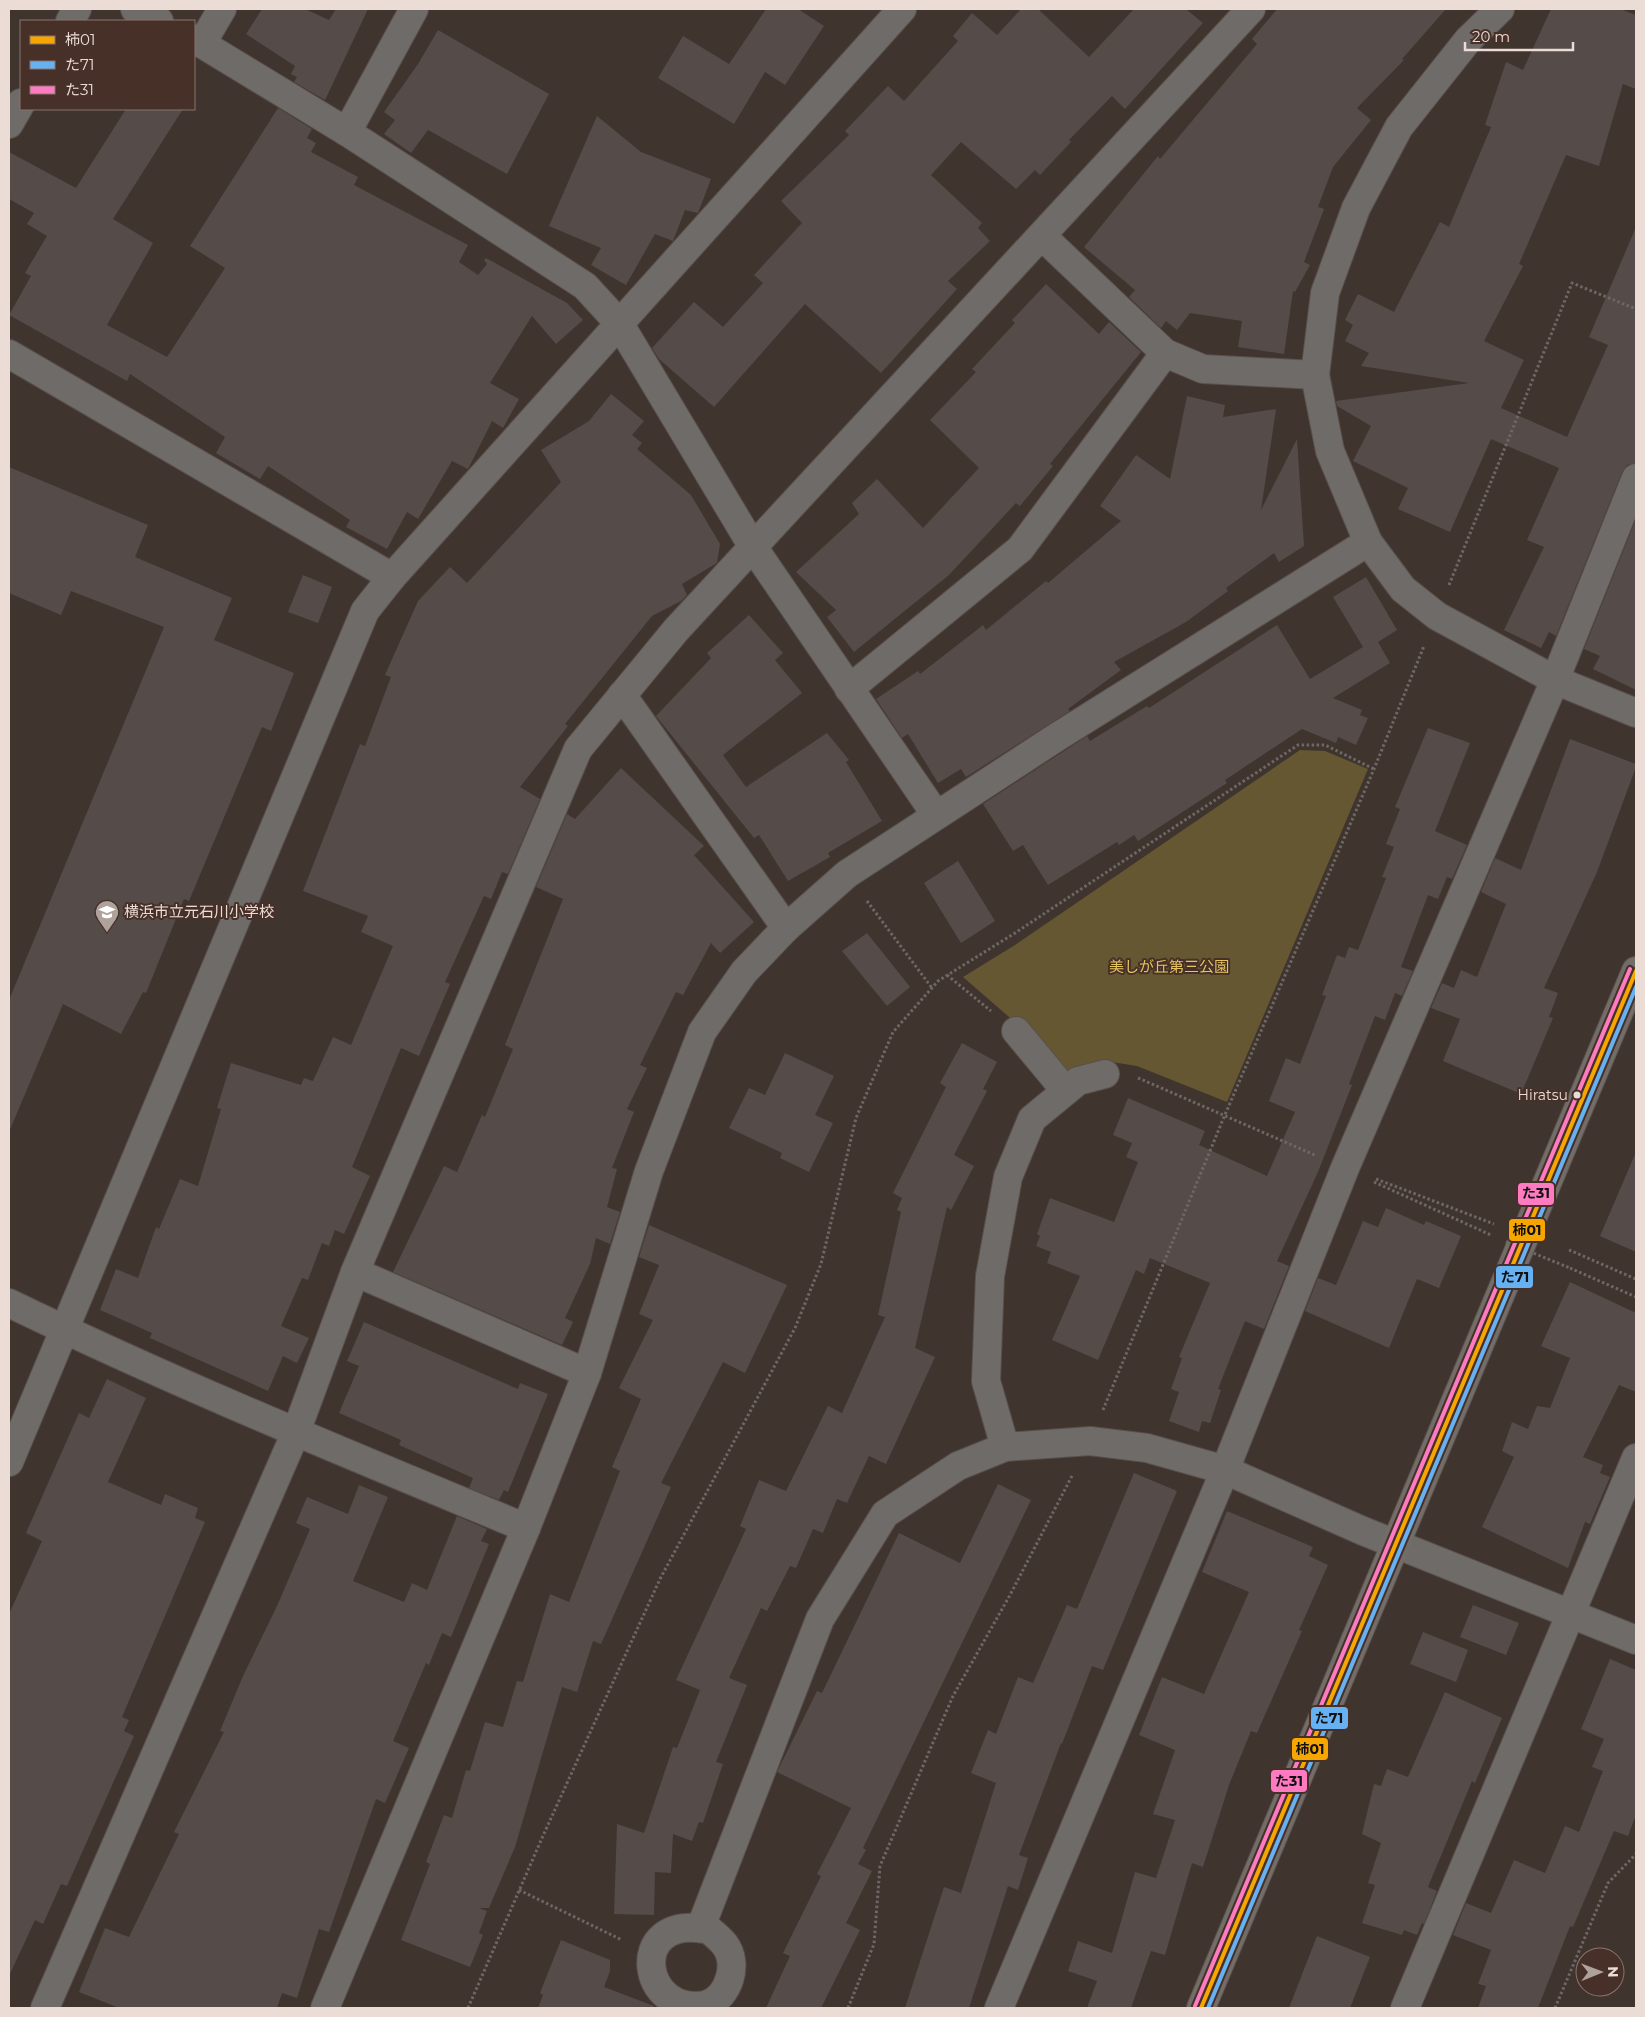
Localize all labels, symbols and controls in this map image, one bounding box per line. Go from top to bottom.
legend [20,20,195,110]
scale bar [1465,20,1572,52]
text: 20 m [1472,27,1510,46]
text: 柿01 [65,30,95,49]
text: た71 [65,55,94,74]
text: た31 [65,80,94,99]
school or university icon: 横浜市立元石川小学校 [94,899,120,933]
place label: 横浜市立元石川小学校 [124,902,274,921]
park label: 美しが丘第三公園 [1109,957,1229,976]
place label: Hiratsu [1518,1086,1568,1104]
marker: Hiratsu [1572,1090,1582,1100]
line badge: た31 [1517,1182,1555,1206]
text: た31 [1522,1184,1550,1202]
line badge: 柿01 [1508,1218,1546,1242]
text: 柿01 [1513,1221,1541,1239]
line badge: た71 [1495,1265,1534,1289]
text: た71 [1501,1268,1529,1286]
line badge: た71 [1310,1706,1349,1730]
text: た71 [1315,1709,1343,1727]
line badge: 柿01 [1291,1737,1329,1761]
text: 柿01 [1296,1740,1324,1758]
line badge: た31 [1270,1769,1308,1793]
text: た31 [1275,1772,1303,1790]
north arrow [1575,1947,1625,1997]
text: N [1604,1966,1622,1978]

